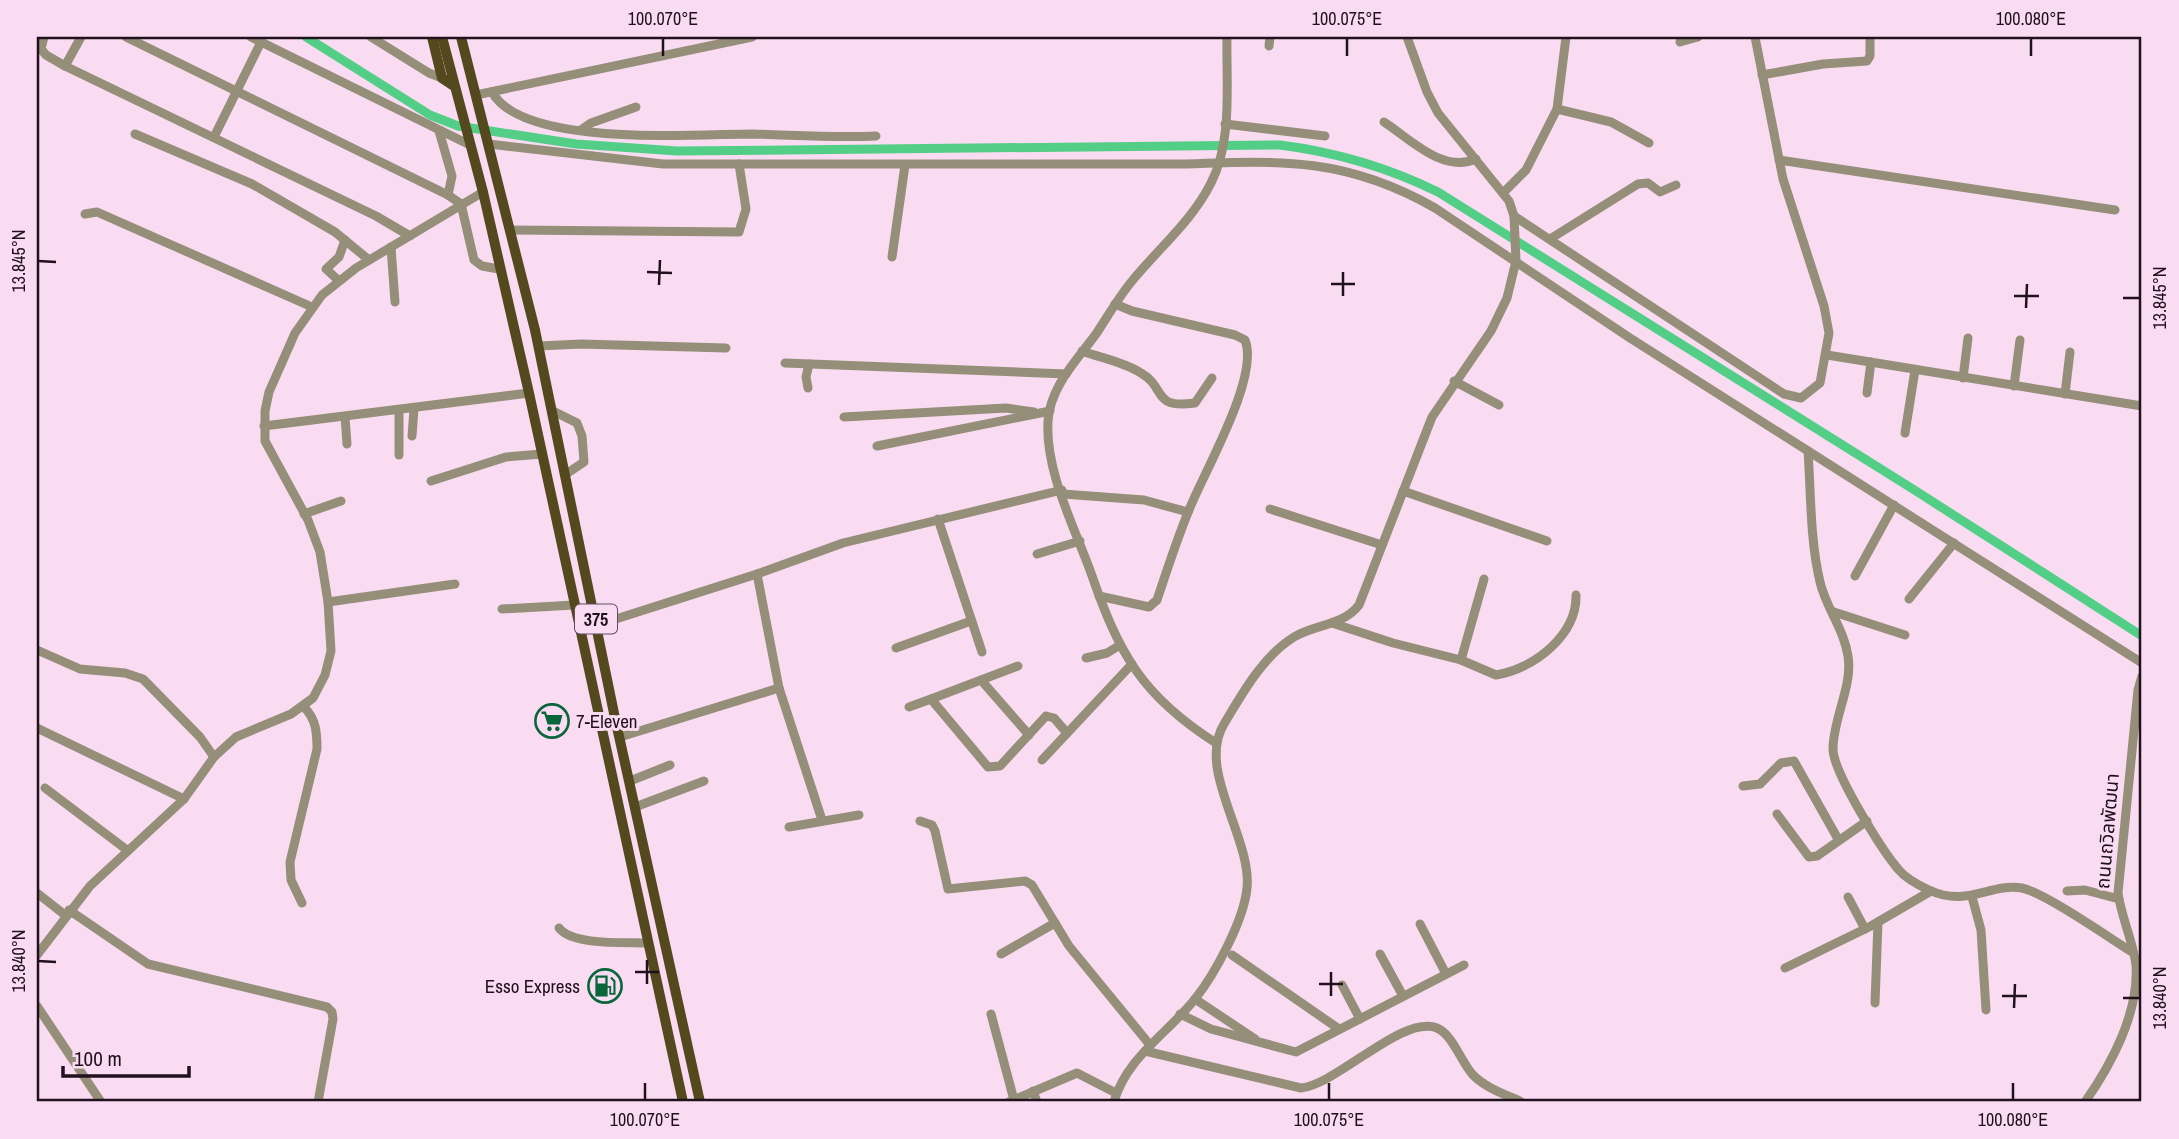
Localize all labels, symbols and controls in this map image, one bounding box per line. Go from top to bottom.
text: 100.070°E [628,6,698,31]
text: 100.075°E [1312,6,1382,31]
text: 100.080°E [1996,6,2066,31]
text: 13.845°N [6,230,31,293]
text: 13.845°N [2147,267,2172,330]
road number: 375 [575,604,617,634]
supermarket icon: 7-Eleven [533,702,571,740]
place label: 7-Eleven [576,708,637,734]
street label: ถนนถวิลพัฒนา [2089,772,2125,890]
text: 13.840°N [6,930,31,993]
fuel station icon: Esso Express [586,967,624,1005]
text: 13.840°N [2147,967,2172,1030]
place label: Esso Express [485,973,580,999]
scale bar [63,1034,189,1078]
text: 100 m [74,1044,122,1073]
text: 100.070°E [610,1107,680,1132]
text: 100.075°E [1294,1107,1364,1132]
text: 100.080°E [1978,1107,2048,1132]

